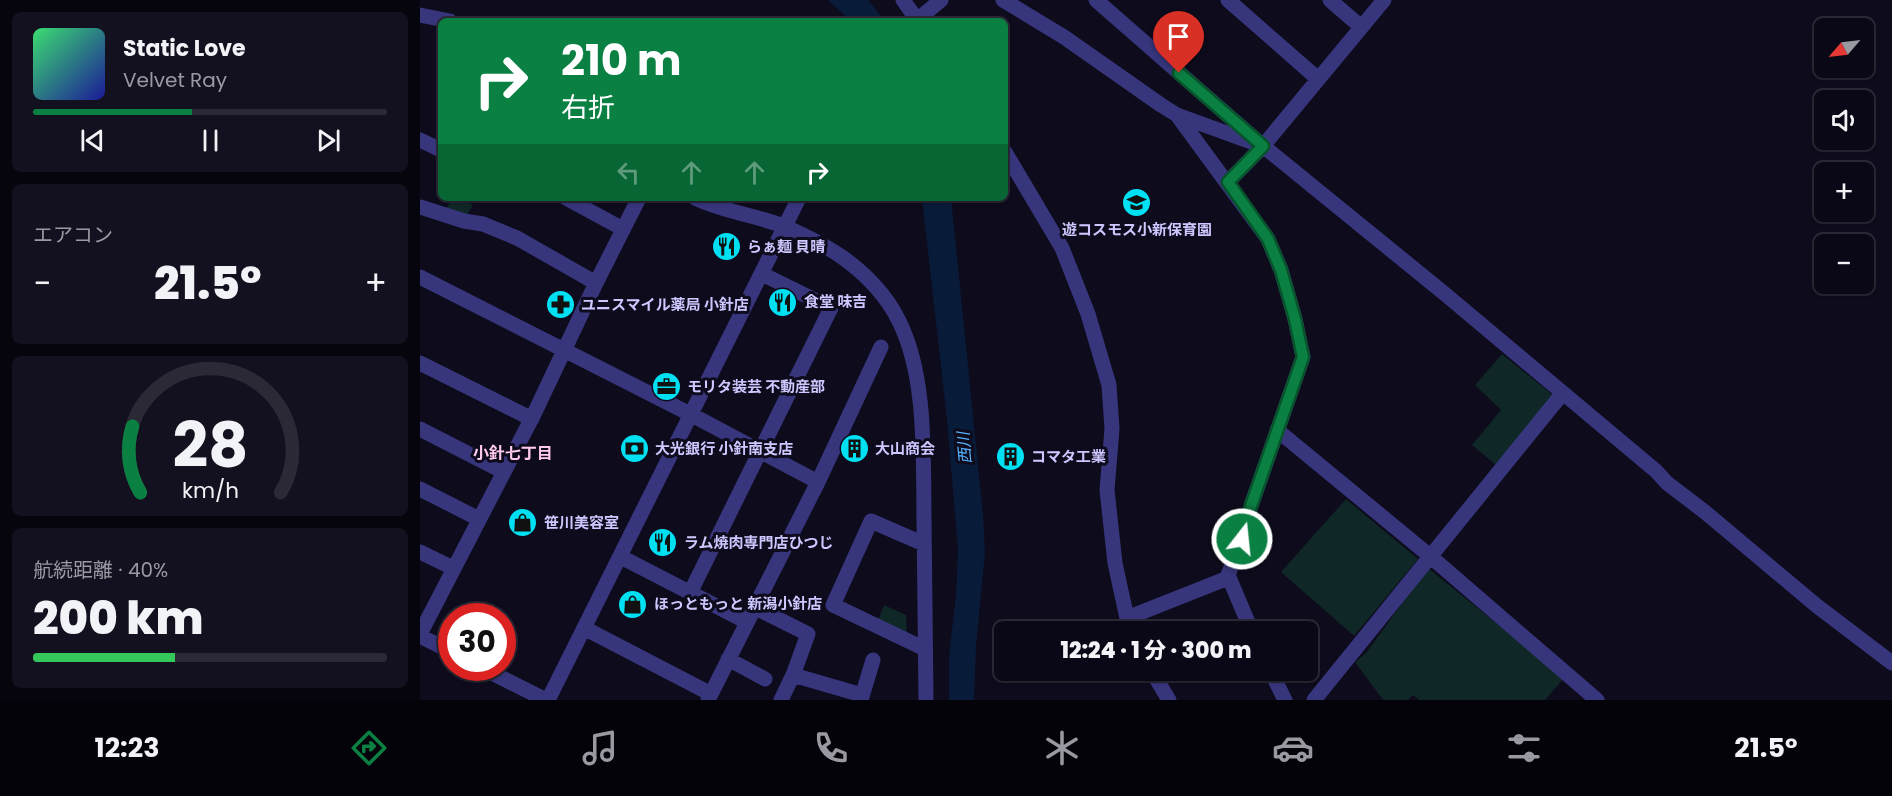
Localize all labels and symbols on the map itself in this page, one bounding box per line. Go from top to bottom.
pin [1153,11,1204,73]
north arrow [1814,18,1874,78]
school or university icon: 遊コスモス小新保育園 [1121,187,1153,219]
place label: 遊コスモス小新保育園 [1062,219,1212,240]
restaurant icon: らぁ麺 貝晴 [710,231,742,263]
place label: らぁ麺 貝晴 [747,236,825,257]
restaurant icon: 食堂 味吉 [767,286,799,318]
pharmacy icon: ユニスマイル薬局 小針店 [544,289,576,321]
place label: 食堂 味吉 [804,291,867,312]
place label: ユニスマイル薬局 小針店 [581,294,749,315]
office icon: モリタ装芸 不動産部 [650,371,682,403]
place label: モリタ装芸 不動産部 [687,376,825,397]
water label: 西川 [951,429,977,465]
bank icon: 大光銀行 小針南支店 [618,433,650,465]
building icon: 大山商会 [838,433,870,465]
place label: 大光銀行 小針南支店 [655,438,793,459]
place label: 大山商会 [875,438,935,459]
building icon: コマタ工業 [994,441,1026,473]
district label: 小針七丁目 [473,442,553,465]
place label: コマタ工業 [1031,446,1106,467]
shop icon: 笹川美容室 [507,507,539,539]
position arrow [1210,507,1274,571]
place label: 笹川美容室 [544,512,619,533]
restaurant icon: ラム焼肉専門店ひつじ [647,527,679,559]
place label: ラム焼肉専門店ひつじ [684,532,834,553]
shop icon: ほっともっと 新潟小針店 [617,588,649,620]
place label: ほっともっと 新潟小針店 [654,593,822,614]
speed limit sign: 30 [438,603,516,681]

